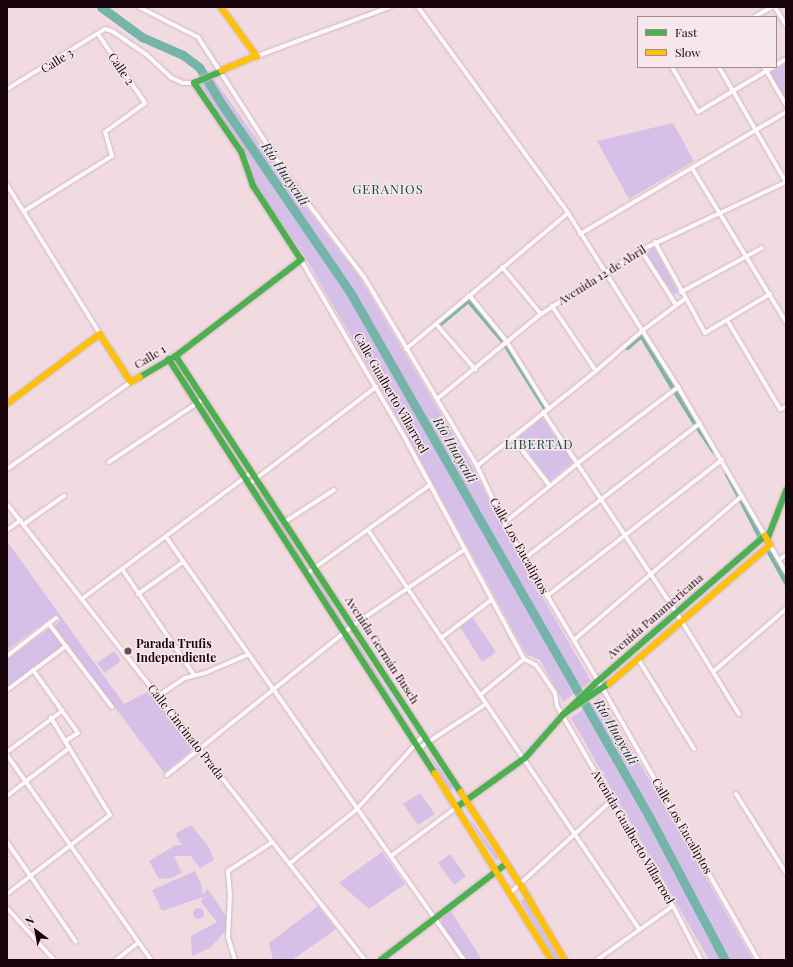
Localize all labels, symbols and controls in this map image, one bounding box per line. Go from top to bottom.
legend [637,16,777,68]
text: Fast [675,24,697,40]
text: Slow [675,44,701,60]
street label: Calle 3 [38,46,76,76]
street label: Calle 2 [105,50,137,88]
water label: Río Huayculi [258,139,312,209]
district label: GERANIOS [352,181,424,197]
street label: Avenida 12 de Abril [555,242,649,308]
street label: Calle Gualberto Villarroel [351,330,431,456]
street label: Calle 1 [132,342,168,372]
water label: Río Huayculi [430,415,480,485]
district label: LIBERTAD [504,436,574,452]
street label: Calle Los Eucaliptos [486,495,552,597]
street label: Avenida Panamericana [604,570,706,662]
street label: Avenida Germán Busch [342,594,422,706]
place label: Parada Trufis Independiente [136,637,216,665]
marker: Parada Trufis Independiente [123,646,133,656]
street label: Calle Cincinato Prada [144,682,228,782]
water label: Río Huayculi [591,697,641,767]
street label: Avenida Gualberto Villarroel [589,767,677,907]
street label: Calle Los Eucaliptos [649,776,715,876]
north arrow [16,911,56,951]
text: N [22,912,37,929]

